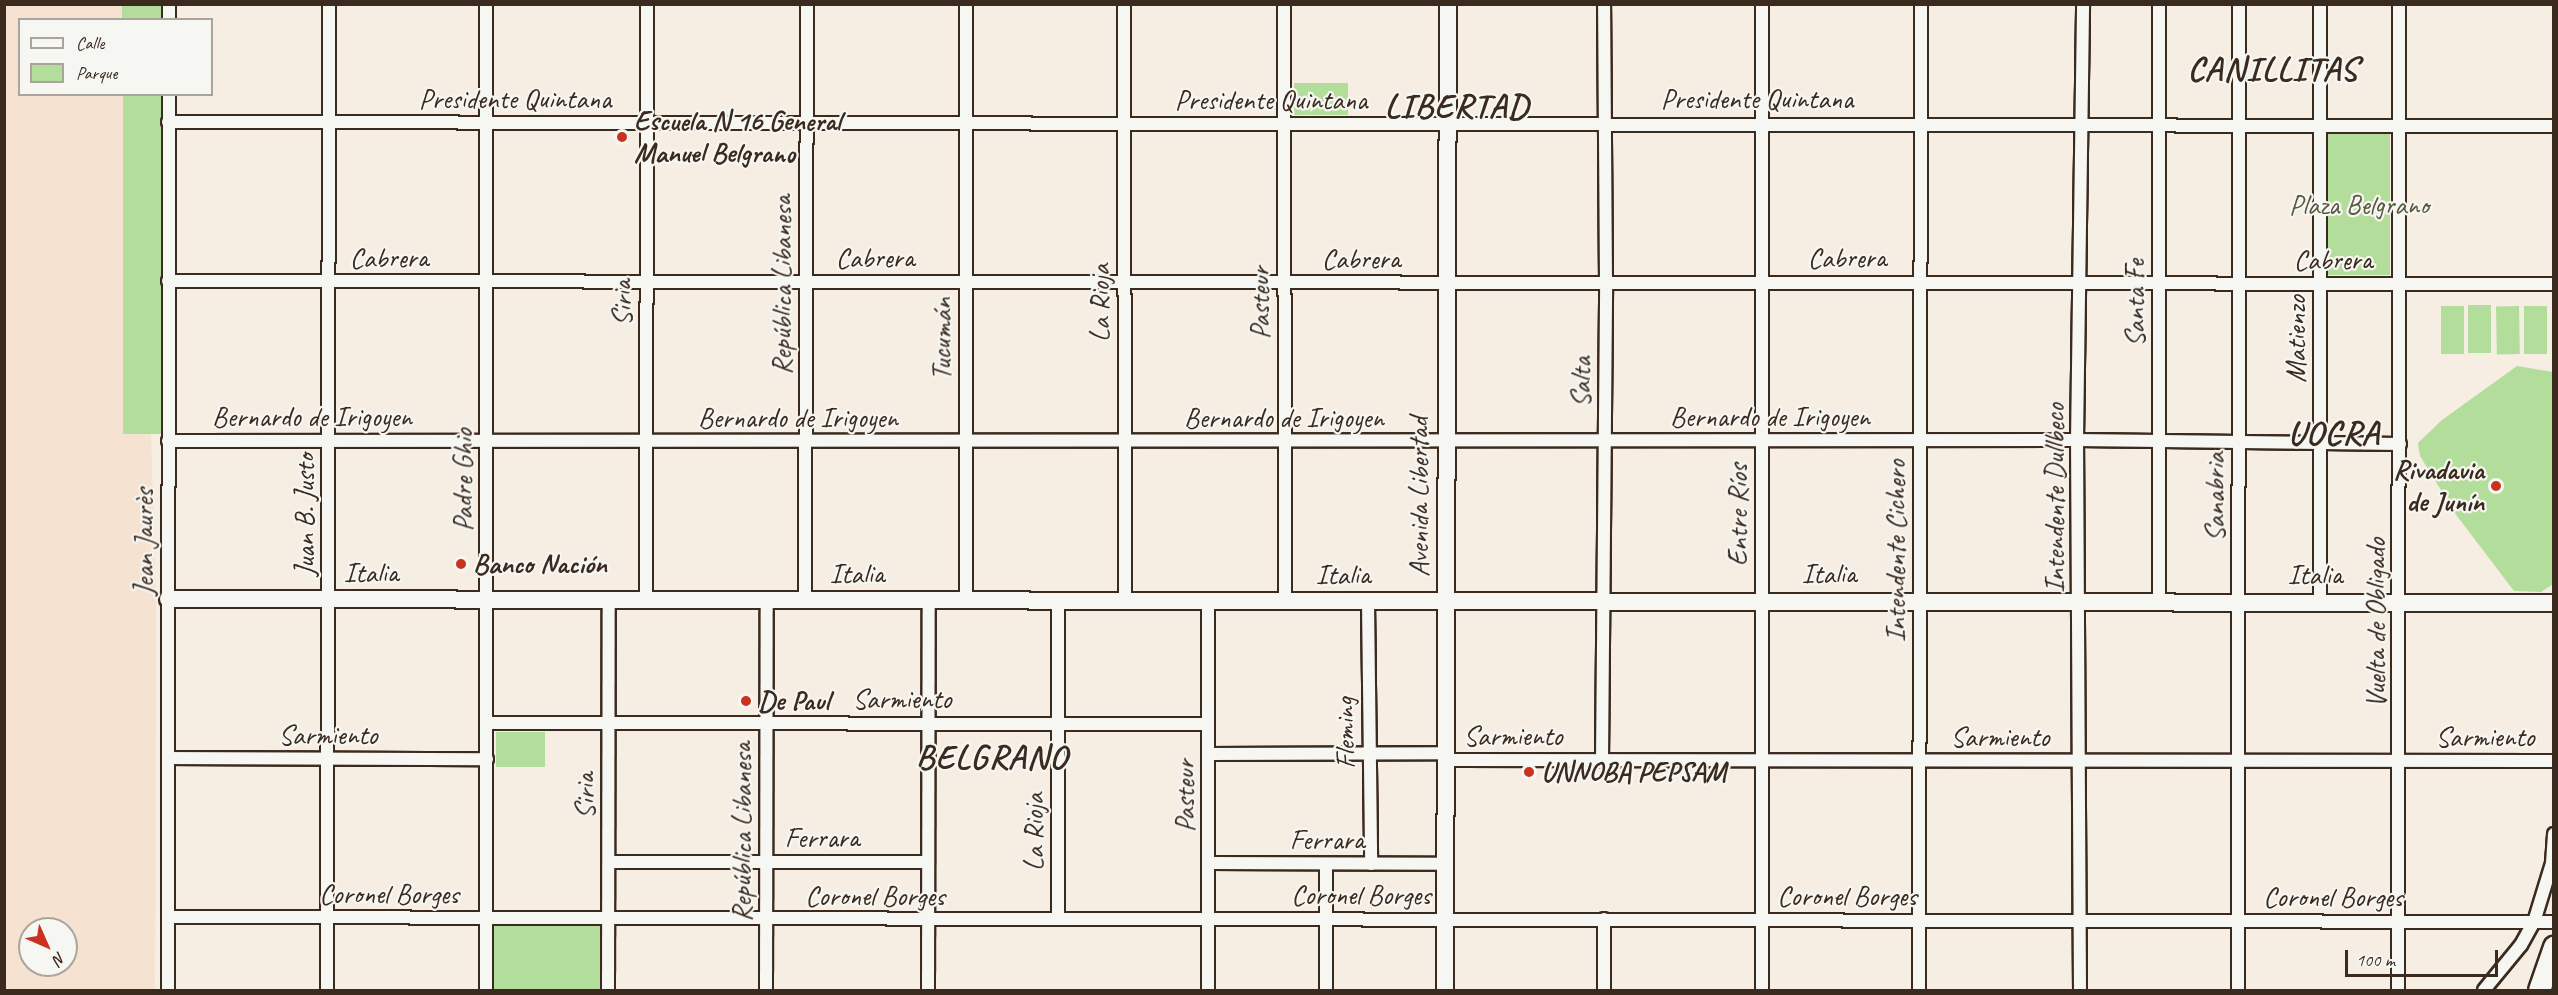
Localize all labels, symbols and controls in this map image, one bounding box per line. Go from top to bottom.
legend [18,18,213,96]
text: Calle [76,32,104,54]
district label: CANILLITAS [2188,49,2358,89]
text: Parque [76,62,117,84]
street label: Presidente Quintana [419,82,611,116]
street label: Presidente Quintana [1661,82,1853,116]
street label: Presidente Quintana [1175,83,1367,117]
district label: LIBERTAD [1386,86,1528,126]
place label: Escuela N 16 General Manuel Belgrano [634,104,841,170]
marker: Escuela N 16 General Manuel Belgrano [615,130,629,144]
park label: Plaza Belgrano [2289,188,2429,222]
street label: República Libanesa [765,195,799,375]
street label: Cabrera [350,241,428,275]
street label: Cabrera [836,241,914,275]
street label: Cabrera [1808,241,1886,275]
street label: Cabrera [1322,242,1400,276]
street label: Cabrera [2294,243,2372,277]
street label: Santa Fe [2118,260,2152,346]
street label: La Rioja [1083,264,1117,342]
street label: Pasteur [1243,267,1277,339]
street label: Siria [605,280,639,326]
street label: Matienzo [2279,295,2313,383]
street label: Tucumán [925,298,959,380]
street label: Salta [1564,356,1598,408]
street label: Bernardo de Irigoyen [212,400,412,434]
street label: Bernardo de Irigoyen [1670,400,1870,434]
street label: Bernardo de Irigoyen [698,401,898,435]
street label: Bernardo de Irigoyen [1184,401,1384,435]
street label: Intendente Dullbeco [2038,403,2072,593]
district label: UOCRA [2289,413,2379,453]
street label: Avenida Libertad [1402,417,1436,577]
street label: Padre Ghio [446,428,480,532]
street label: Sanabria [2198,452,2232,542]
place label: Rivadavia de Junín [2393,453,2484,519]
street label: Juan B. Justo [288,454,322,576]
street label: Intendente Cichero [1879,460,1913,642]
street label: Entre Ríos [1721,464,1755,566]
marker: Rivadavia de Junín [2489,479,2503,493]
street label: Jean Jaurès [127,488,161,596]
street label: Vuelta de Obligado [2359,538,2393,708]
place label: Banco Nación [473,547,608,581]
street label: Italia [344,556,398,590]
marker: Banco Nación [454,557,468,571]
street label: Italia [830,557,884,591]
street label: Italia [1802,557,1856,591]
street label: Italia [1316,558,1370,592]
street label: Italia [2288,558,2342,592]
street label: Sarmiento [853,682,951,716]
place label: De Paul [758,684,831,718]
marker: De Paul [739,694,753,708]
street label: Fleming [1328,697,1362,769]
street label: Sarmiento [279,718,377,752]
street label: Sarmiento [1464,719,1562,753]
street label: Sarmiento [1951,720,2049,754]
street label: Sarmiento [2436,720,2534,754]
district label: BELGRANO [916,737,1068,777]
street label: República Libanesa [725,742,759,922]
place label: UNNOBA PEPSAM [1541,755,1726,789]
street label: Pasteur [1168,760,1202,832]
marker: UNNOBA PEPSAM [1522,765,1536,779]
street label: Siria [568,773,602,819]
street label: La Rioja [1017,793,1051,871]
street label: Ferrara [785,821,859,855]
street label: Ferrara [1290,823,1364,857]
street label: Coronel Borges [319,877,459,911]
street label: Coronel Borges [1291,878,1431,912]
street label: Coronel Borges [805,879,945,913]
street label: Coronel Borges [1777,879,1917,913]
street label: Coronel Borges [2263,880,2403,914]
north arrow [18,917,78,977]
scale bar [2348,938,2501,976]
text: N [49,948,70,969]
text: 100 m [2356,949,2395,971]

